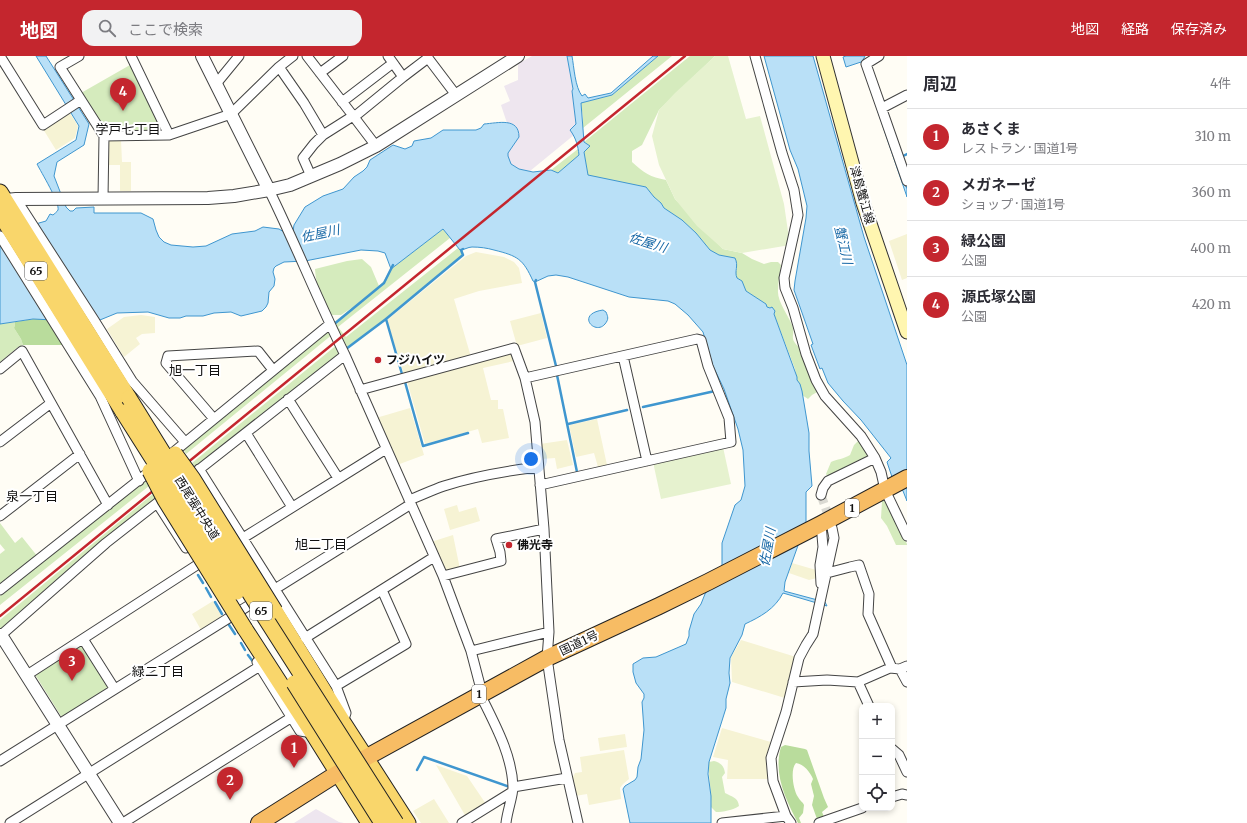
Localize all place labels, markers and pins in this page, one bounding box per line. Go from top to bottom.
pin: 4 [110,78,136,111]
place label: フジハイツ [386,352,445,367]
marker: フジハイツ [373,355,383,365]
place label: 佛光寺 [517,537,553,552]
marker: 佛光寺 [504,540,514,550]
pin: 3 [59,648,85,681]
pin: 1 [281,735,307,768]
pin: 2 [217,767,243,800]

